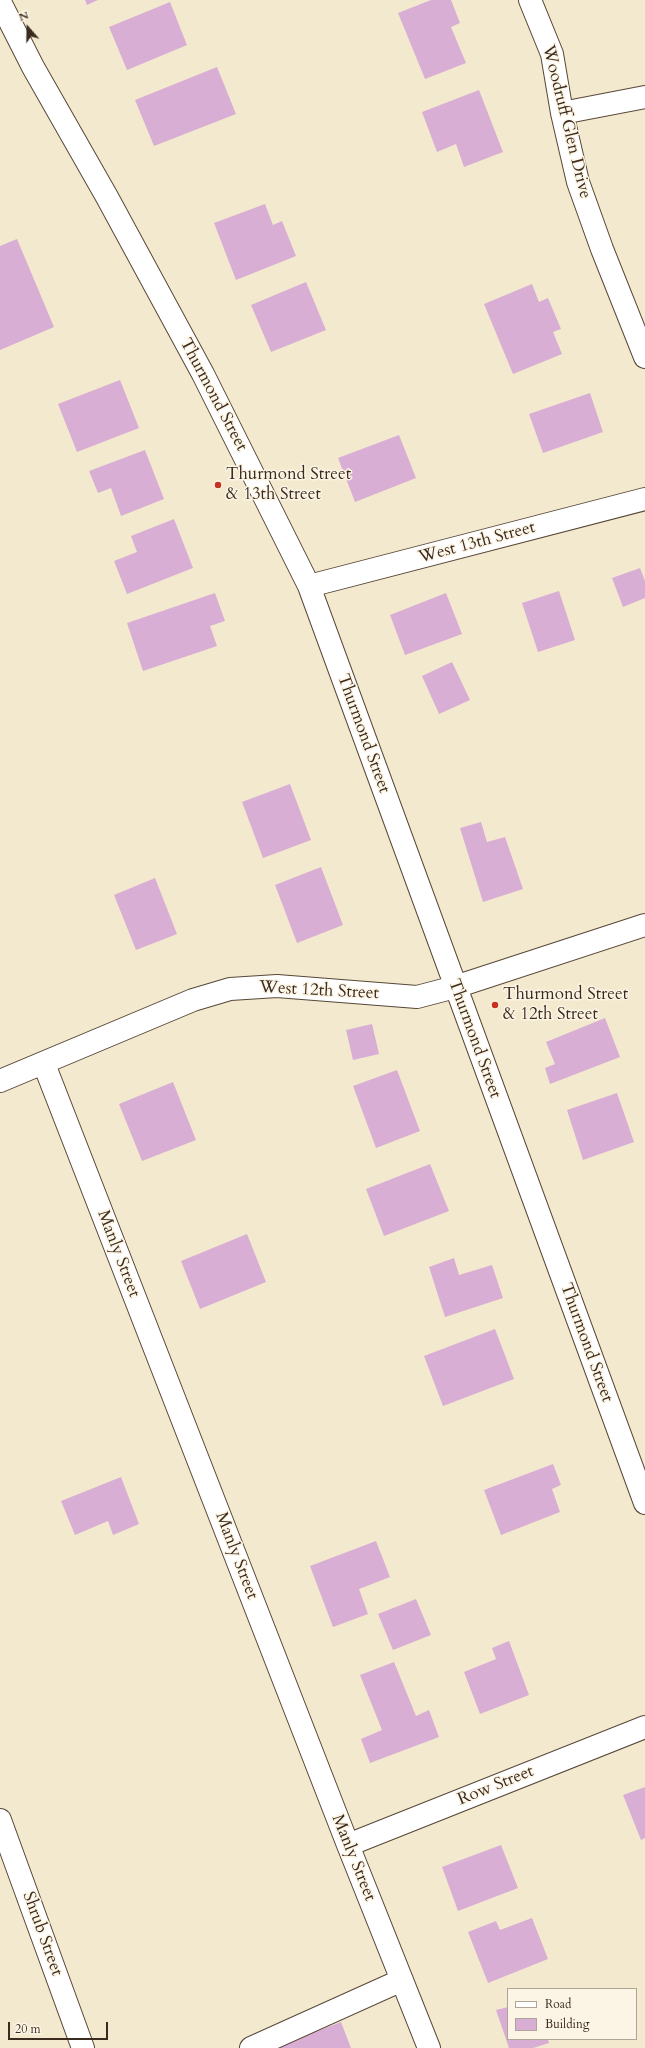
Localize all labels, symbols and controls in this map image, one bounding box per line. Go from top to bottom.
north arrow [8,8,48,48]
text: N [17,8,31,25]
street label: Woodruff Glen Drive [537,43,595,201]
street label: Thurmond Street [175,335,251,455]
place label: Thurmond Street & 13th Street [226,465,351,505]
marker: Thurmond Street & 13th Street [213,480,223,490]
street label: West 13th Street [417,518,537,568]
street label: Thurmond Street [332,672,394,796]
street label: Thurmond Street [443,977,505,1101]
street label: West 12th Street [259,978,379,1004]
place label: Thurmond Street & 12th Street [503,985,628,1025]
marker: Thurmond Street & 12th Street [490,1000,500,1010]
street label: Manly Street [92,1207,144,1301]
street label: Thurmond Street [555,1281,617,1405]
street label: Manly Street [210,1509,262,1603]
street label: Row Street [455,1762,537,1810]
street label: Manly Street [326,1812,380,1904]
street label: Shrub Street [17,1889,67,1979]
legend [507,1988,637,2040]
text: Road [545,1996,571,2012]
scale bar [10,2014,110,2040]
text: Building [545,2016,589,2032]
text: 20 m [15,2021,41,2037]

